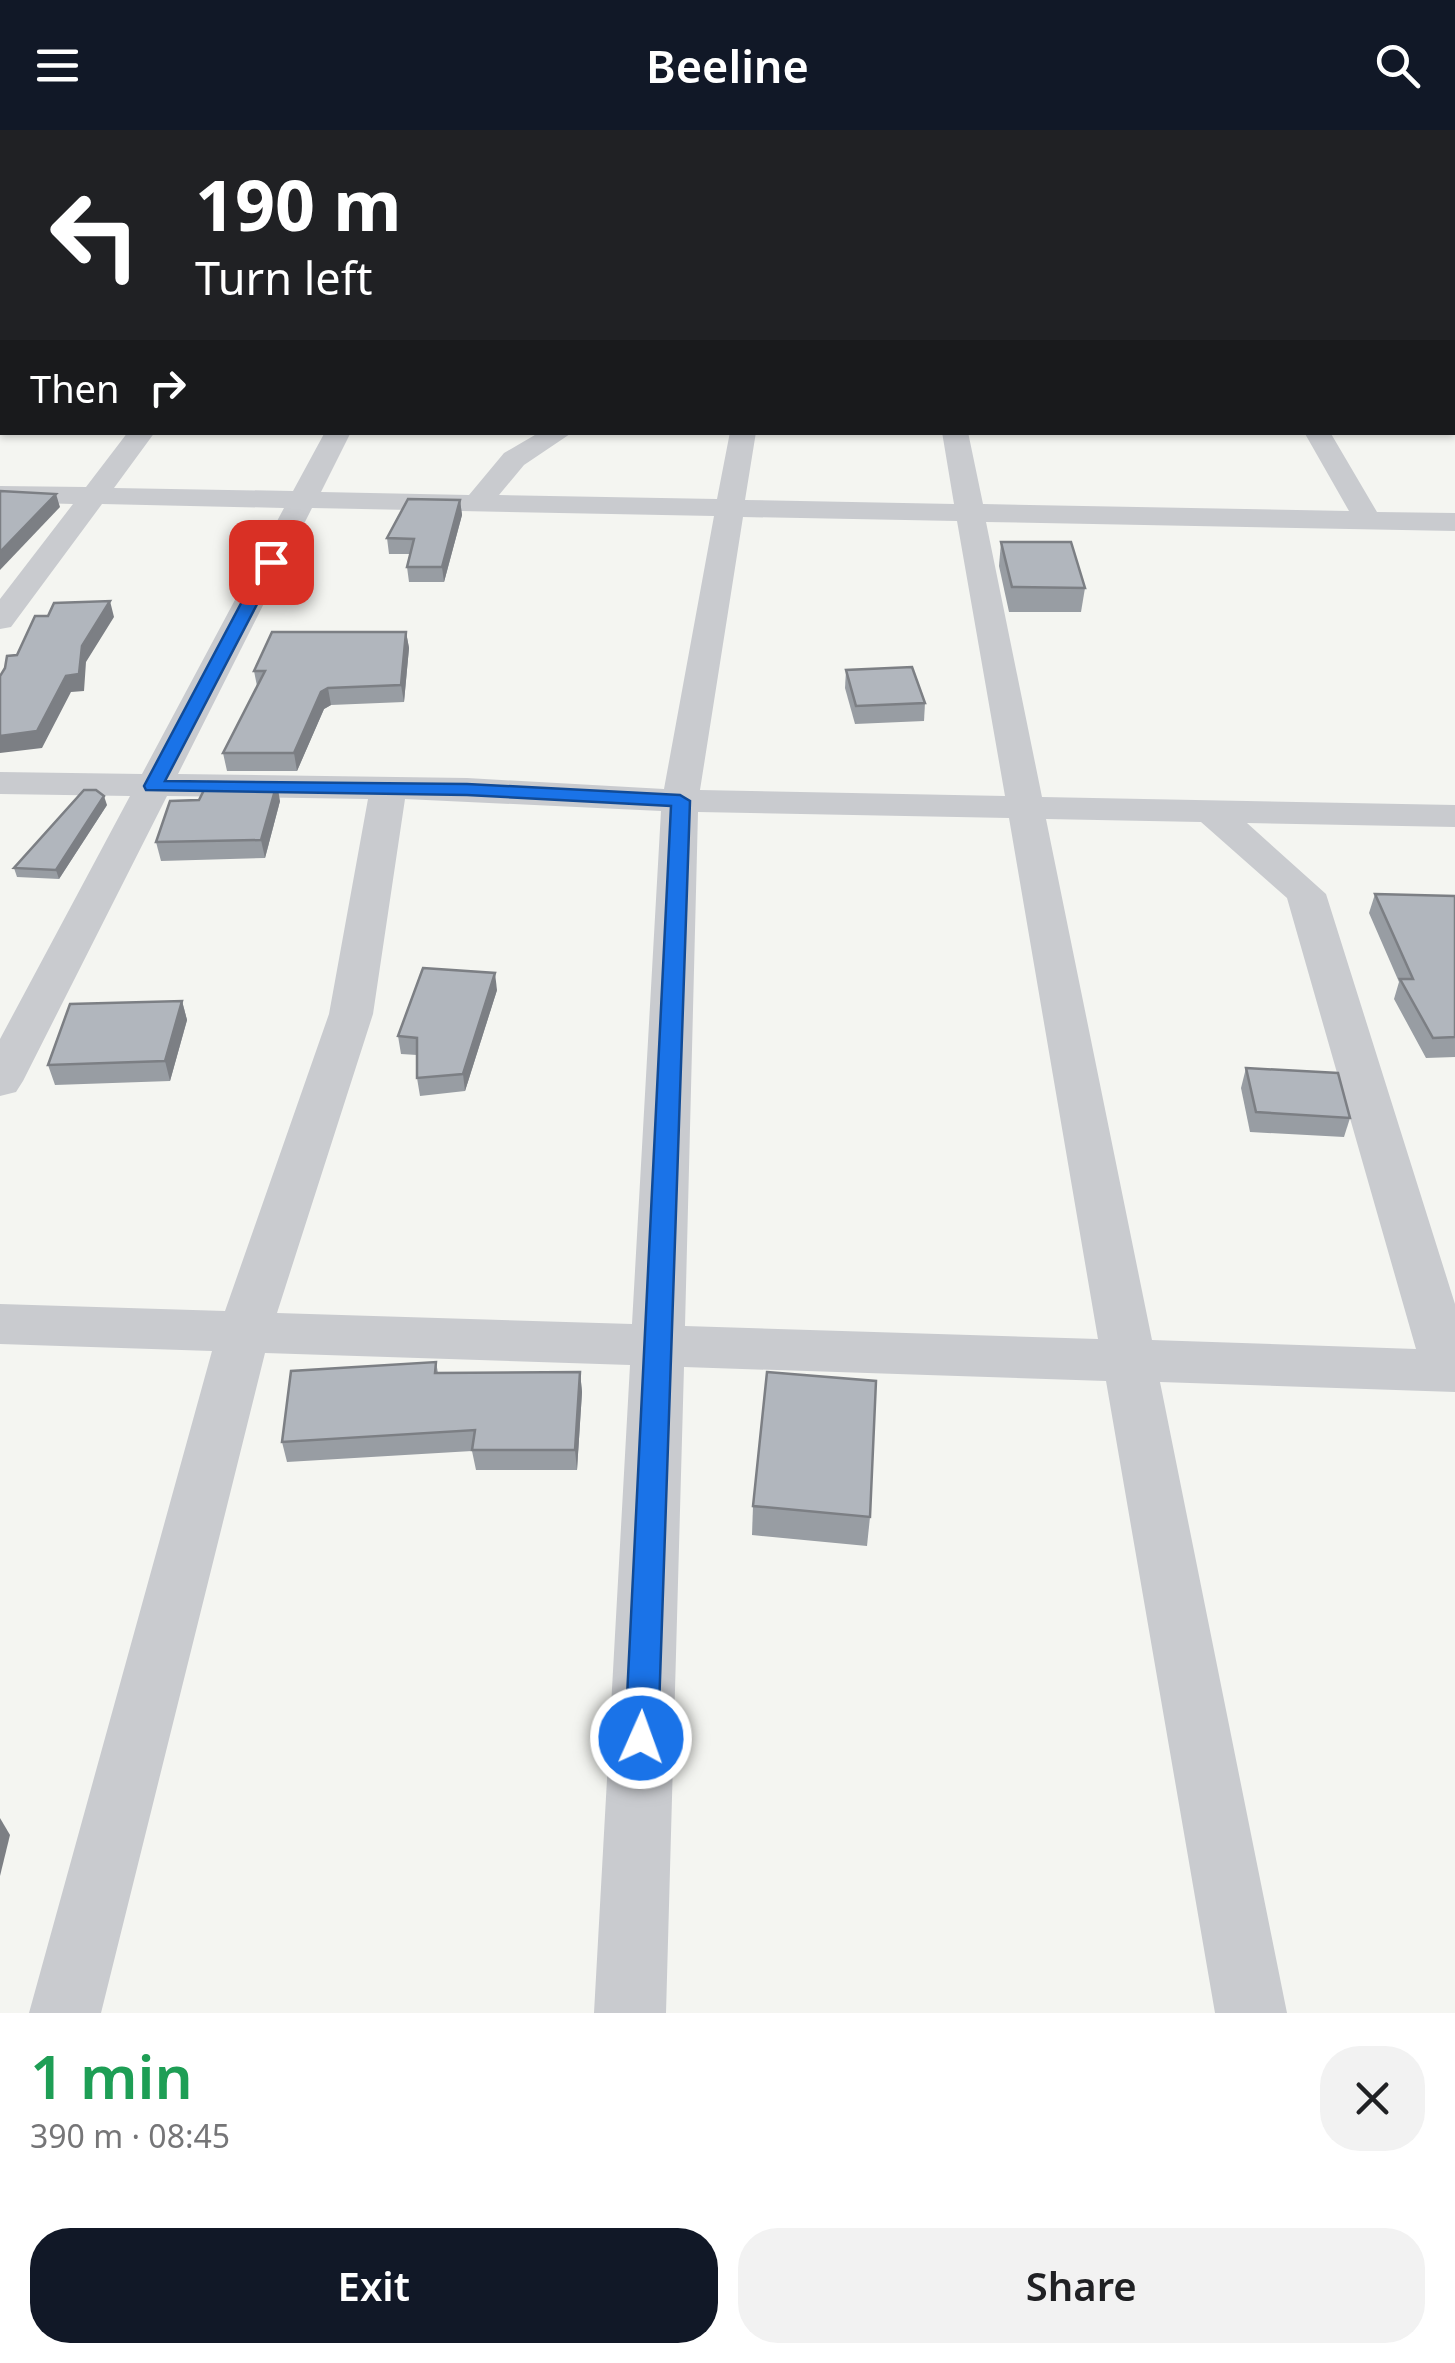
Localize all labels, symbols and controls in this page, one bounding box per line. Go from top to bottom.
text: Beeline [646,35,809,96]
icon: menu [30,38,85,93]
icon: search [1370,38,1425,93]
text: 190 m [195,156,402,252]
icon: left [30,170,160,300]
text: Turn left [195,247,372,308]
icon: right [140,360,195,415]
text: Then [30,362,120,414]
pin [229,520,314,605]
icon: arrive [244,535,299,590]
position arrow [589,1686,693,1790]
text: 1 min [30,2035,193,2117]
button: close [1320,2046,1425,2151]
text: 390 m · 08:45 [30,2114,230,2157]
button: Exit [30,2228,718,2343]
button: Share [738,2228,1425,2343]

